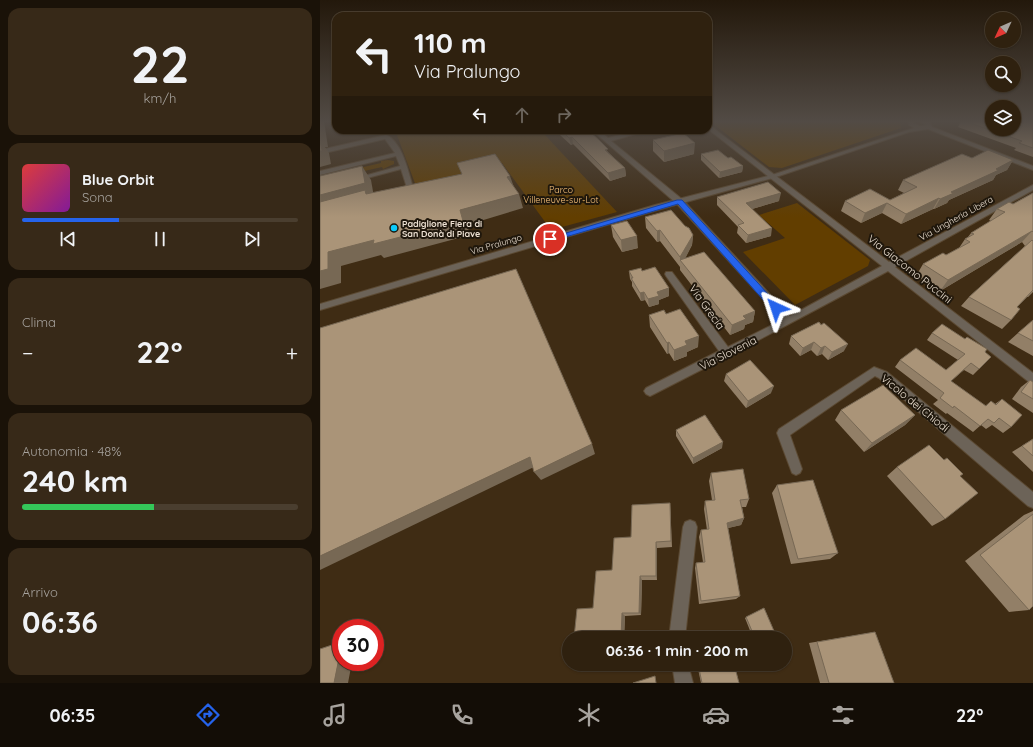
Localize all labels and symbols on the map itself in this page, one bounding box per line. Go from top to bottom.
north arrow [985,12,1021,48]
park label: Parco Villeneuve-sur-Lot [523,184,599,205]
street label: Via Ungheria Libera [917,193,995,243]
place label: Padiglione Fiera di San Donà di Piave [402,218,482,239]
pin [533,222,567,256]
marker: Padiglione Fiera di San Donà di Piave [389,223,399,233]
street label: Via Pralungo [469,231,523,257]
street label: Via Giacomo Puccini [865,232,955,306]
street label: Via Grecia [686,282,728,332]
position arrow [755,287,797,329]
street label: Via Slovenia [697,333,759,373]
street label: Vicolo dei Chiodi [878,371,952,435]
speed limit sign: 30 [332,619,384,671]

